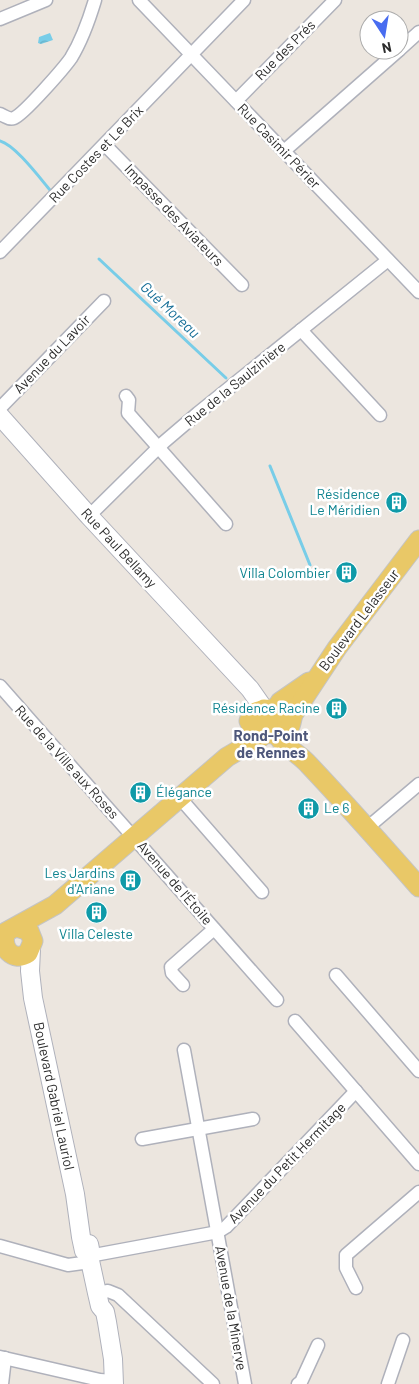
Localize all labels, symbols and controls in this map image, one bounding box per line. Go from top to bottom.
north arrow [359,10,409,60]
street label: Rue des Prés [251,16,319,83]
text: N [380,39,393,57]
street label: Rue Casimir Périer [234,99,324,192]
street label: Rue Costes et Le Brix [45,101,147,206]
street label: Impasse des Aviateurs [121,160,228,269]
water label: Gué Moreau [137,277,204,341]
street label: Avenue du Lavoir [10,311,94,397]
street label: Rue de la Saulzinière [181,338,288,429]
place label: Résidence Le Méridien [309,485,380,518]
building icon: Résidence Le Méridien [384,490,408,514]
street label: Rue Paul Bellamy [78,504,161,592]
building icon: Villa Colombier [334,561,358,585]
place label: Villa Colombier [239,564,330,581]
street label: Boulevard Lelasseur [315,566,402,674]
building icon: Résidence Racine [324,696,348,720]
place label: Résidence Racine [212,699,320,716]
street label: Rue de la Ville aux Roses [12,701,123,822]
district label: Rond-Point de Rennes [234,726,309,761]
building icon: Élégance [128,780,152,804]
place label: Élégance [156,783,212,800]
building icon: Le 6 [296,796,320,820]
place label: Le 6 [324,799,349,816]
street label: Avenue de l'Étoile [134,837,216,928]
place label: Les Jardins d'Ariane [44,864,115,897]
building icon: Les Jardins d'Ariane [119,869,143,893]
building icon: Villa Celeste [84,900,108,924]
place label: Villa Celeste [59,925,133,942]
street label: Boulevard Gabriel Lauriol [30,1020,79,1172]
street label: Avenue du Petit Hermitage [225,1099,349,1227]
street label: Avenue de la Minerve [212,1244,251,1372]

